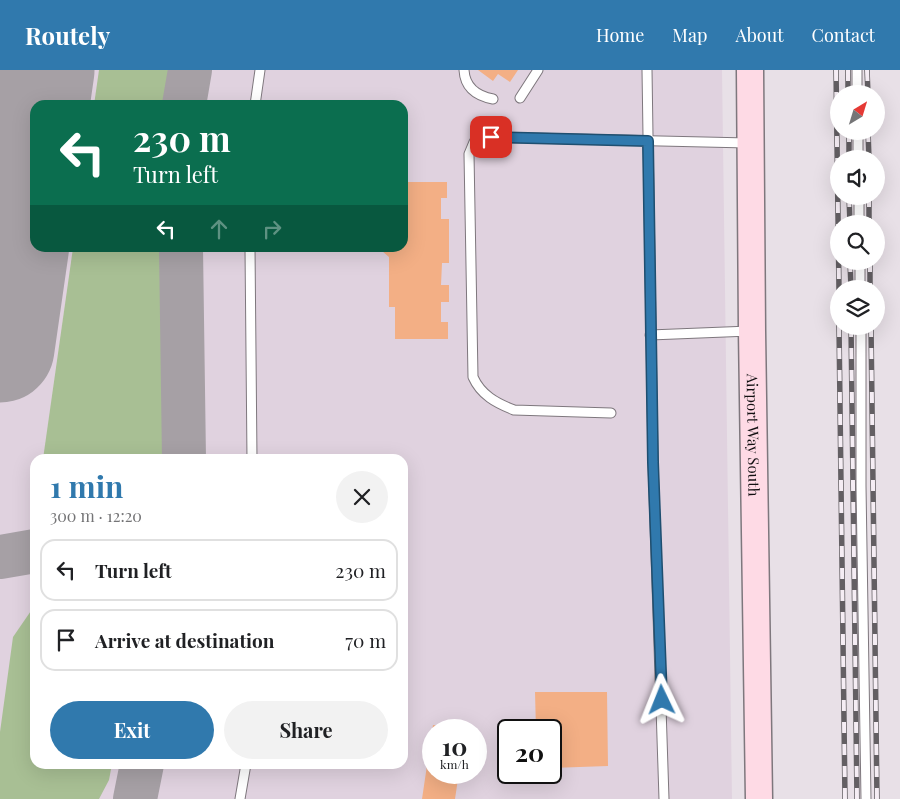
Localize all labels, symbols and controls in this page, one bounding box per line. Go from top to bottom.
text: Routely [25,19,110,51]
text: Home [596,23,644,47]
text: Map [672,23,707,47]
text: About [735,23,784,47]
text: Contact [812,23,875,47]
north arrow [830,85,885,140]
map controls [830,85,885,335]
text: 230 m [133,114,231,161]
pin [470,116,512,158]
icon: left [50,120,115,185]
icon: arrive [477,123,505,151]
button: sound [830,150,885,205]
text: Turn left [133,159,218,189]
icon: left [152,215,180,243]
icon: ahead [205,215,233,243]
icon: right [258,215,286,243]
button: search [830,215,885,270]
button: layers [830,280,885,335]
street label: Airport Way South [743,372,764,497]
text: 1 min [50,466,124,506]
button: close [336,471,388,523]
text: 300 m · 12:20 [50,505,142,526]
icon: left [52,556,80,584]
text: Turn left [95,557,172,583]
text: 230 m [335,557,386,583]
icon: arrive [52,626,80,654]
text: Arrive at destination [95,627,275,653]
text: 70 m [345,627,386,653]
position arrow [635,673,687,725]
button: Exit [50,701,214,759]
button: Share [224,701,388,759]
speed limit sign: 20 [497,719,562,784]
text: 10 [442,729,467,762]
text: km/h [440,756,469,772]

